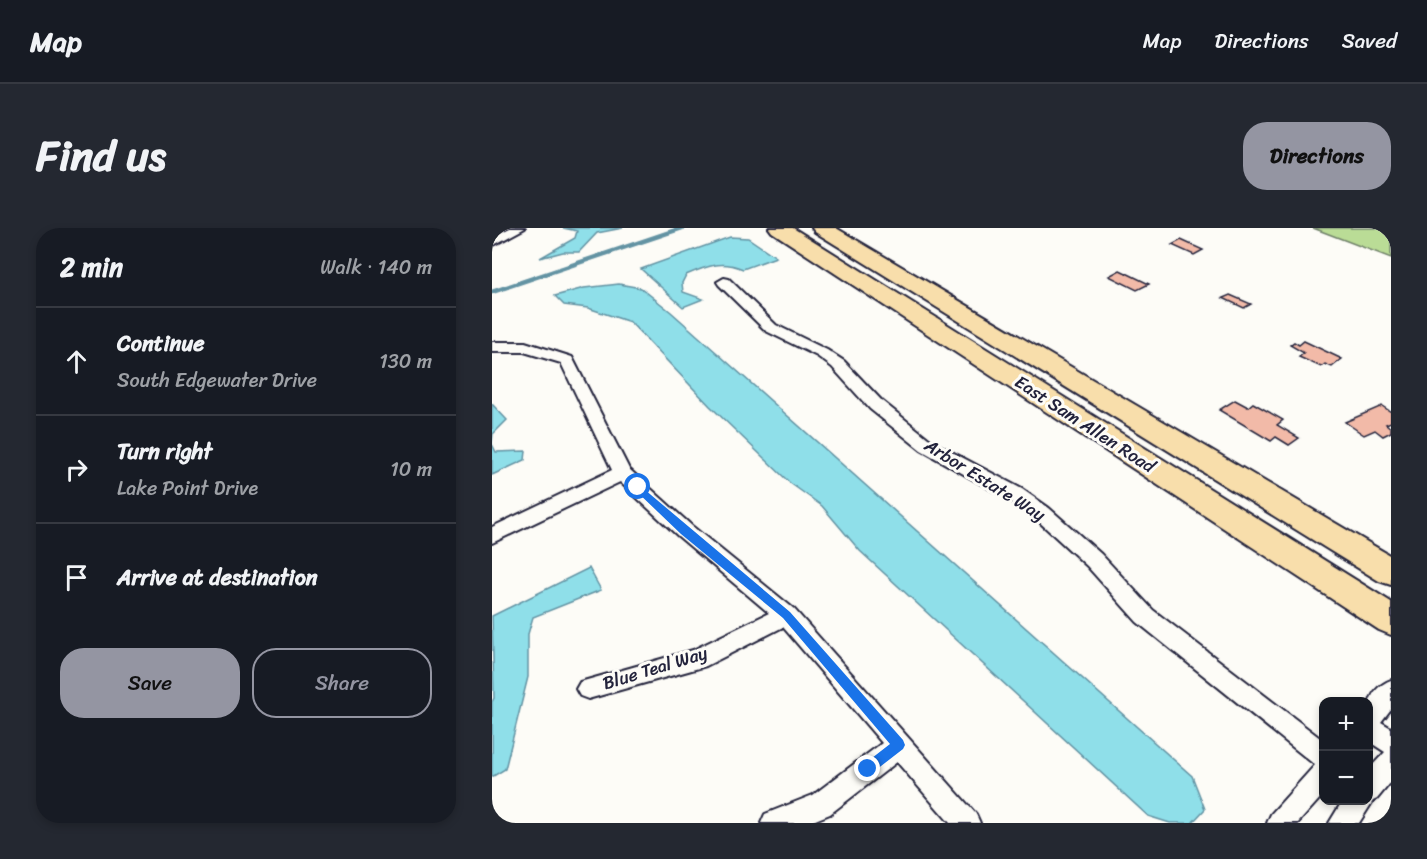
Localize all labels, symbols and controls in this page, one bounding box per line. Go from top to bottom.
text: Map [30,17,82,66]
text: Map [1143,22,1181,60]
text: Directions [1214,22,1309,60]
text: Saved [1342,22,1397,60]
text: Find us [36,119,166,193]
button: Directions [1243,122,1391,190]
text: 2 min [60,244,123,290]
text: Walk · 140 m [320,250,432,285]
text: Continue [117,324,205,363]
text: 130 m [379,344,432,379]
icon: ahead [60,345,93,378]
text: South Edgewater Drive [117,363,317,398]
street label: East Sam Allen Road [1008,366,1163,482]
street label: Arbor Estate Way [917,429,1053,530]
text: Turn right [117,432,212,471]
text: 10 m [390,452,432,487]
icon: right [60,453,93,486]
text: Lake Point Drive [117,471,258,506]
route start [624,473,650,499]
text: Arrive at destination [117,558,318,597]
icon: arrive [60,561,93,594]
street label: Blue Teal Way [599,637,712,699]
button: Save [60,648,240,718]
button: Share [252,648,432,718]
map controls [1319,697,1373,805]
button: + [1319,697,1373,751]
button: − [1319,751,1373,805]
route end [854,755,880,781]

